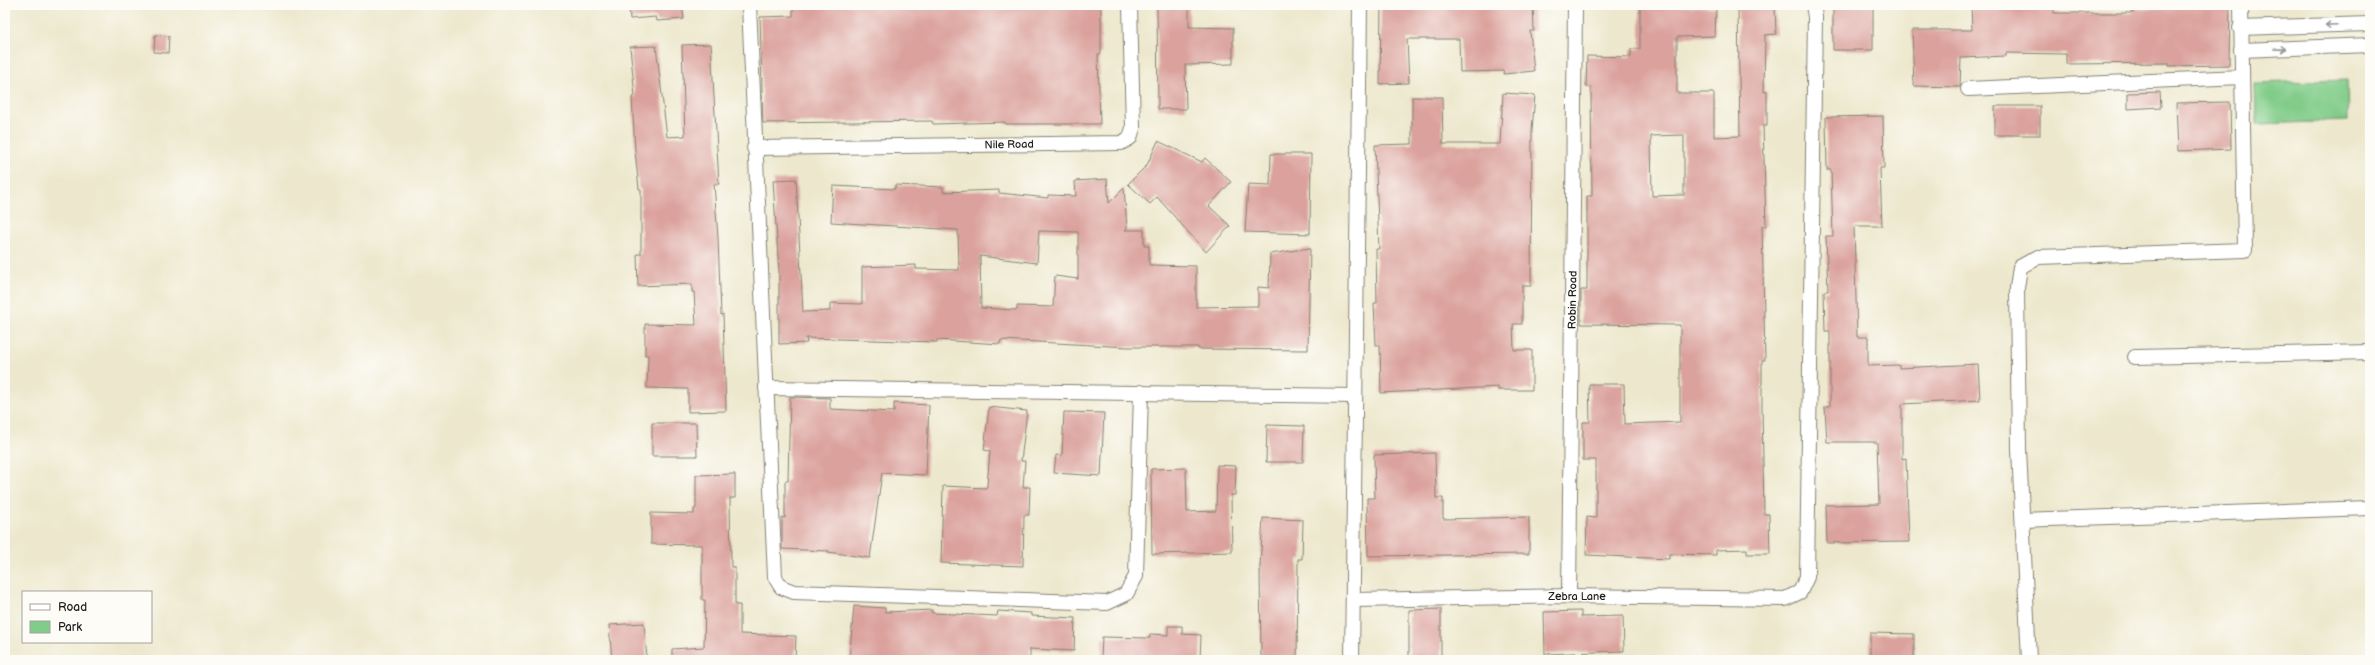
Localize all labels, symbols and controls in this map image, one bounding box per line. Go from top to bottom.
one-way arrow [2325,22,2338,29]
one-way arrow [2273,45,2286,52]
street label: Nile Road [984,138,1034,151]
street label: Robin Road [1565,271,1580,329]
street label: Zebra Lane [1547,590,1606,603]
legend [22,591,152,643]
text: Road [58,600,87,615]
text: Park [58,620,82,635]

